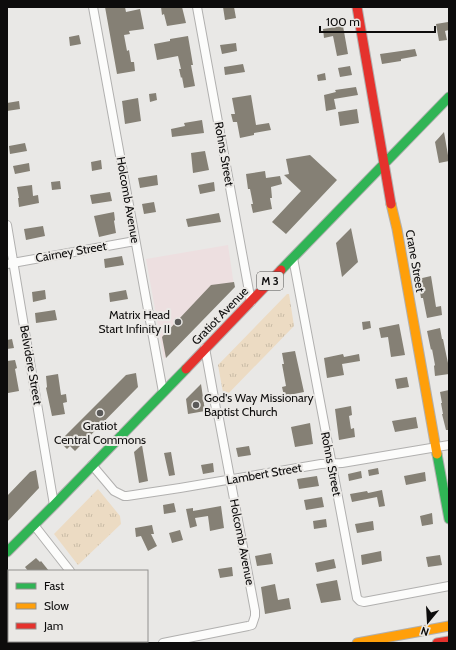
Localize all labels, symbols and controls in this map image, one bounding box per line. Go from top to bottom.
scale bar [320,8,435,34]
text: 100 m [326,14,360,29]
street label: Rohns Street [211,120,238,187]
street label: Holcomb Avenue [114,155,143,244]
street label: Crane Street [403,229,428,293]
street label: Cairney Street [34,238,108,265]
road number: M 3 [257,272,283,290]
street label: Gratiot Avenue [188,283,251,348]
place label: Matrix Head Start Infinity II [99,307,170,336]
marker: Matrix Head Start Infinity II [173,317,183,327]
street label: Belvidere Street [17,324,46,406]
place label: God's Way Missionary Baptist Church [204,390,314,419]
marker: God's Way Missionary Baptist Church [191,400,201,410]
marker: Gratiot Central Commons [95,408,105,418]
place label: Gratiot Central Commons [54,418,146,447]
street label: Rohns Street [318,430,345,497]
street label: Lambert Street [225,459,303,488]
street label: Holcomb Avenue [227,497,258,586]
legend [8,570,148,642]
text: Fast [44,578,64,593]
text: Slow [44,598,69,613]
north arrow [408,602,448,642]
text: Jam [43,618,63,633]
text: N [419,624,431,639]

